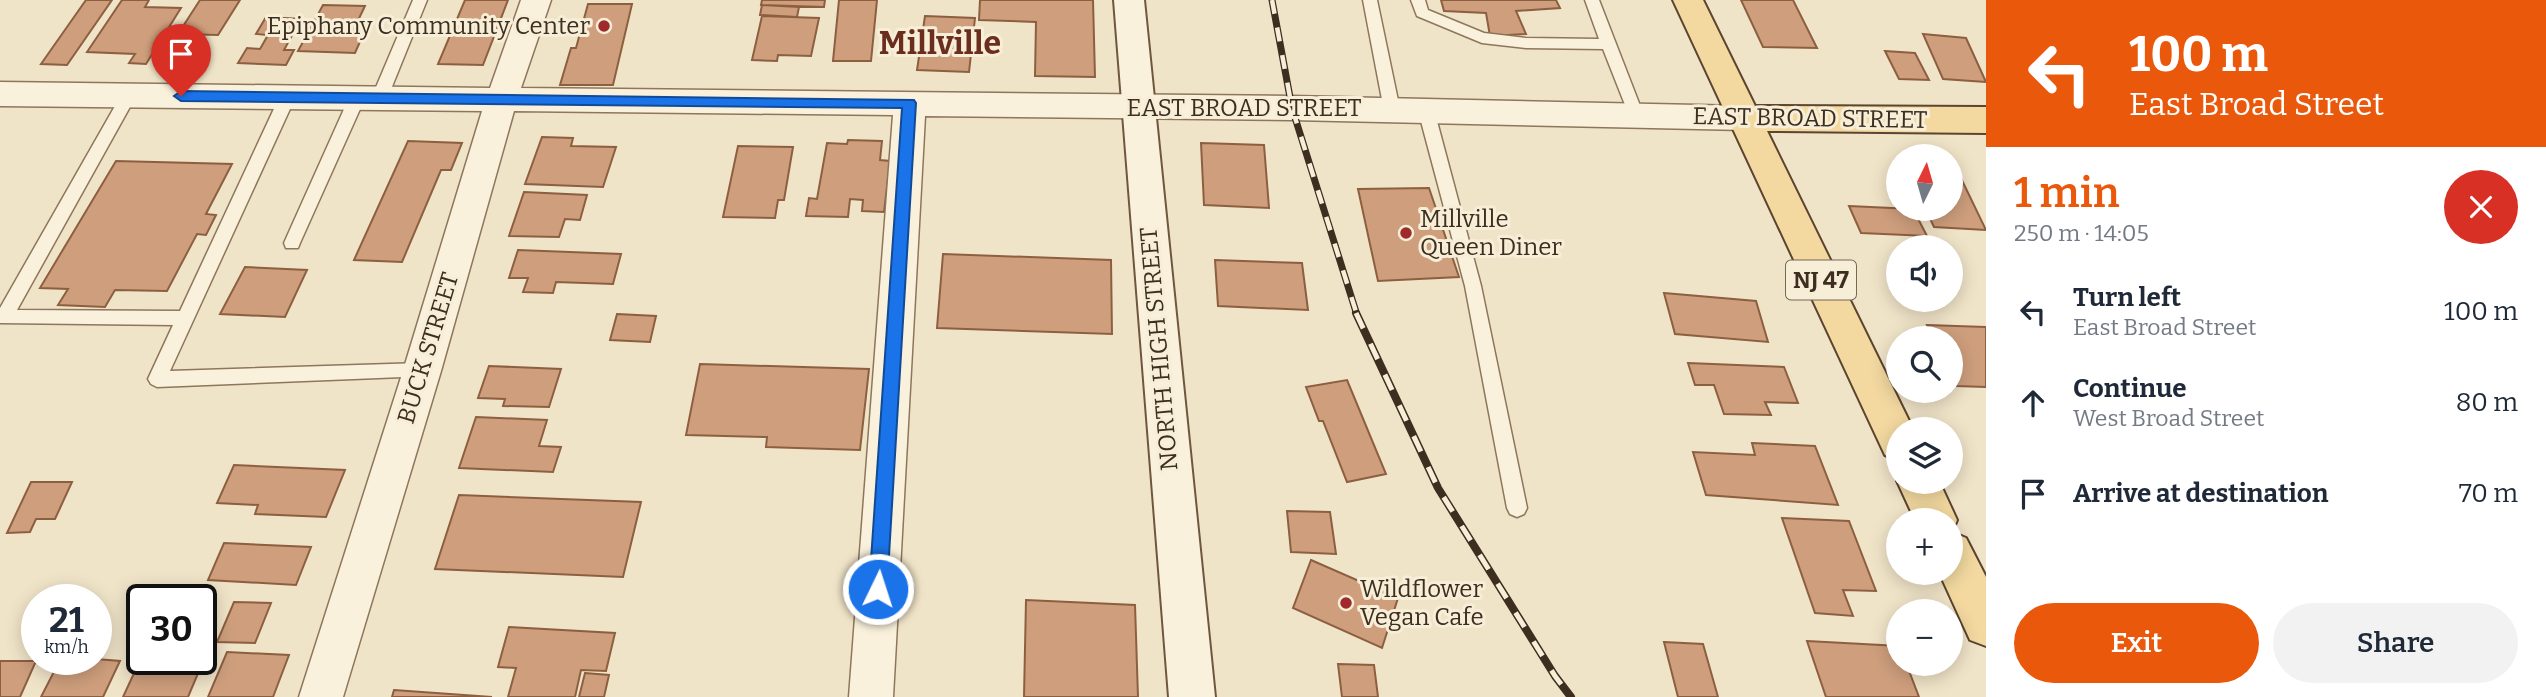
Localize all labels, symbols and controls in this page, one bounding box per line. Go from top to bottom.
place label: Epiphany Community Center [267,12,590,40]
marker: Epiphany Community Center [596,18,612,34]
pin [151,24,211,96]
district label: Millville [879,24,1001,62]
text: 100 m [2129,25,2268,84]
icon: left [2014,28,2105,119]
icon: arrive [162,35,200,73]
text: East Broad Street [2129,85,2384,123]
street label: EAST BROAD STREET [1127,94,1361,122]
street label: EAST BROAD STREET [1692,102,1928,134]
north arrow [1886,144,1964,220]
map controls [1886,144,1963,676]
text: 1 min [2014,168,2120,218]
button: close [2444,170,2518,244]
place label: Millville Queen Diner [1420,205,1562,261]
text: 250 m · 14:05 [2014,219,2149,247]
marker: Millville Queen Diner [1398,225,1414,241]
street label: NORTH HIGH STREET [1134,226,1184,472]
button: sound [1886,235,1963,312]
road number: NJ 47 [1786,260,1856,300]
street label: BUCK STREET [392,269,464,427]
text: Turn left [2073,282,2181,313]
icon: left [2014,293,2052,331]
text: 100 m [2444,296,2518,327]
text: East Broad Street [2073,313,2256,341]
button: search [1886,326,1963,403]
text: Continue [2073,373,2187,404]
icon: ahead [2014,384,2052,422]
text: 80 m [2456,387,2518,418]
text: West Broad Street [2073,404,2264,432]
button: layers [1886,417,1963,494]
icon: arrive [2014,475,2052,513]
text: Arrive at destination [2073,478,2328,509]
text: 70 m [2459,478,2518,509]
button: + [1886,508,1963,585]
position arrow [841,552,915,626]
place label: Wildflower Vegan Cafe [1360,575,1484,631]
speed limit sign: 30 [126,584,217,675]
marker: Wildflower Vegan Cafe [1338,595,1354,611]
text: 21 [49,599,84,641]
button: − [1886,599,1963,676]
button: Exit [2014,603,2259,683]
button: Share [2273,603,2518,683]
text: km/h [44,636,89,658]

